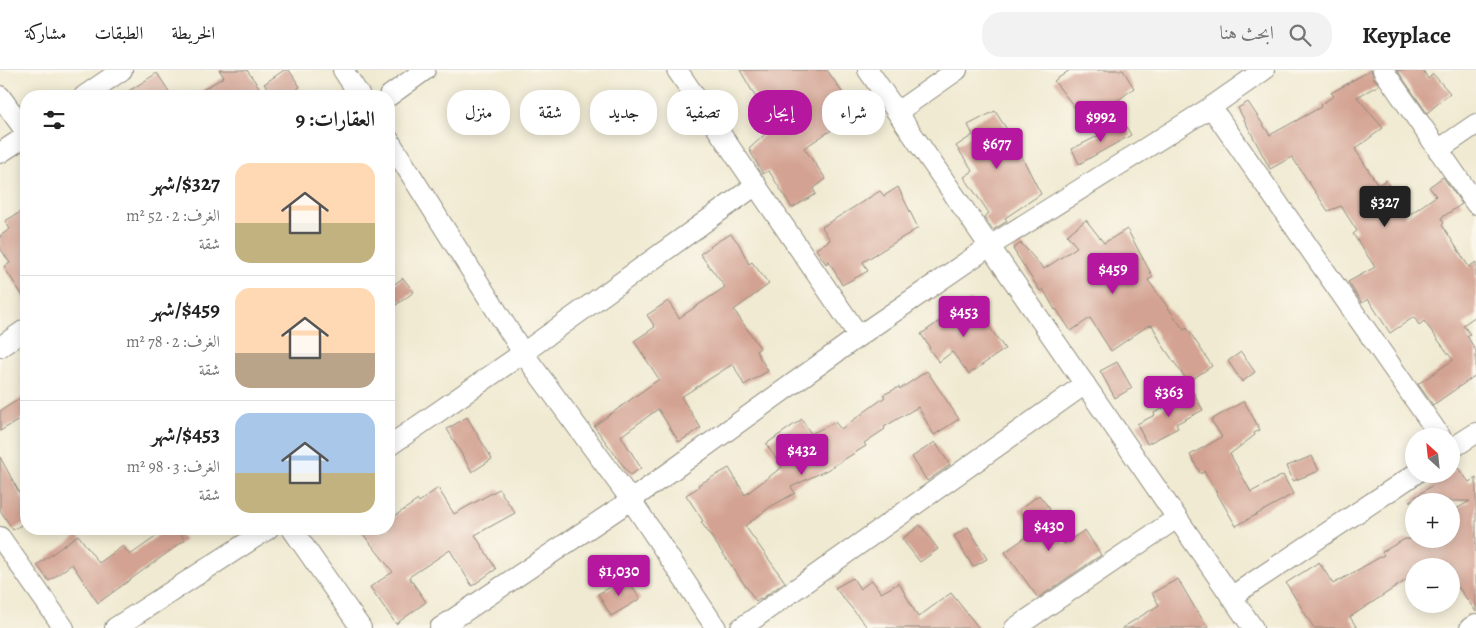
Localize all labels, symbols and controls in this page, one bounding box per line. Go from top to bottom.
search box [982,12,1332,57]
text: Keyplace [1362,19,1451,51]
text: ابحث هنا [1220,20,1274,46]
text: مشاركة [25,21,66,45]
text: الطبقات [94,21,143,45]
text: الخريطة [171,21,215,45]
icon: search [1286,21,1314,49]
chip: منزل [447,90,510,135]
chip: شقة [520,90,580,135]
chip: جديد [590,90,657,135]
chip: تصفية [667,90,738,135]
chip: إيجار [748,90,812,135]
chip: شراء [822,90,885,135]
pin: $992 [1071,100,1131,143]
text: العقارات: 9 [296,105,375,133]
icon: filters [40,106,68,134]
text: $992 [1086,106,1116,128]
pin: $677 [967,128,1027,170]
text: $677 [983,133,1011,155]
text: $327/شهر [151,169,220,197]
icon: home [275,183,335,243]
pin: $327 [1355,186,1415,228]
text: $327 [1371,191,1399,213]
text: الغرف: 2 · 52 m² [126,205,220,227]
text: شقة [199,233,220,255]
pin: $459 [1083,252,1143,295]
text: $459 [1098,258,1128,280]
text: $459/شهر [151,295,220,323]
pin: $453 [934,296,994,338]
text: $453 [950,301,978,323]
icon: home [275,308,335,368]
text: الغرف: 2 · 78 m² [126,331,220,353]
text: شقة [199,359,220,381]
pin: $363 [1139,376,1199,418]
text: $363 [1155,381,1183,403]
text: $453/شهر [151,420,220,448]
north arrow [1405,428,1460,482]
map controls [1405,428,1460,613]
icon: home [275,433,335,493]
pin: $432 [772,434,832,476]
text: $432 [787,439,817,461]
text: الغرف: 3 · 98 m² [127,456,220,478]
text: شقة [199,484,220,506]
button: + [1405,493,1460,548]
pin: $430 [1019,510,1079,552]
text: $430 [1034,515,1064,537]
pin: $1,030 [578,554,660,597]
button: − [1405,558,1460,613]
text: $1,030 [599,560,639,582]

